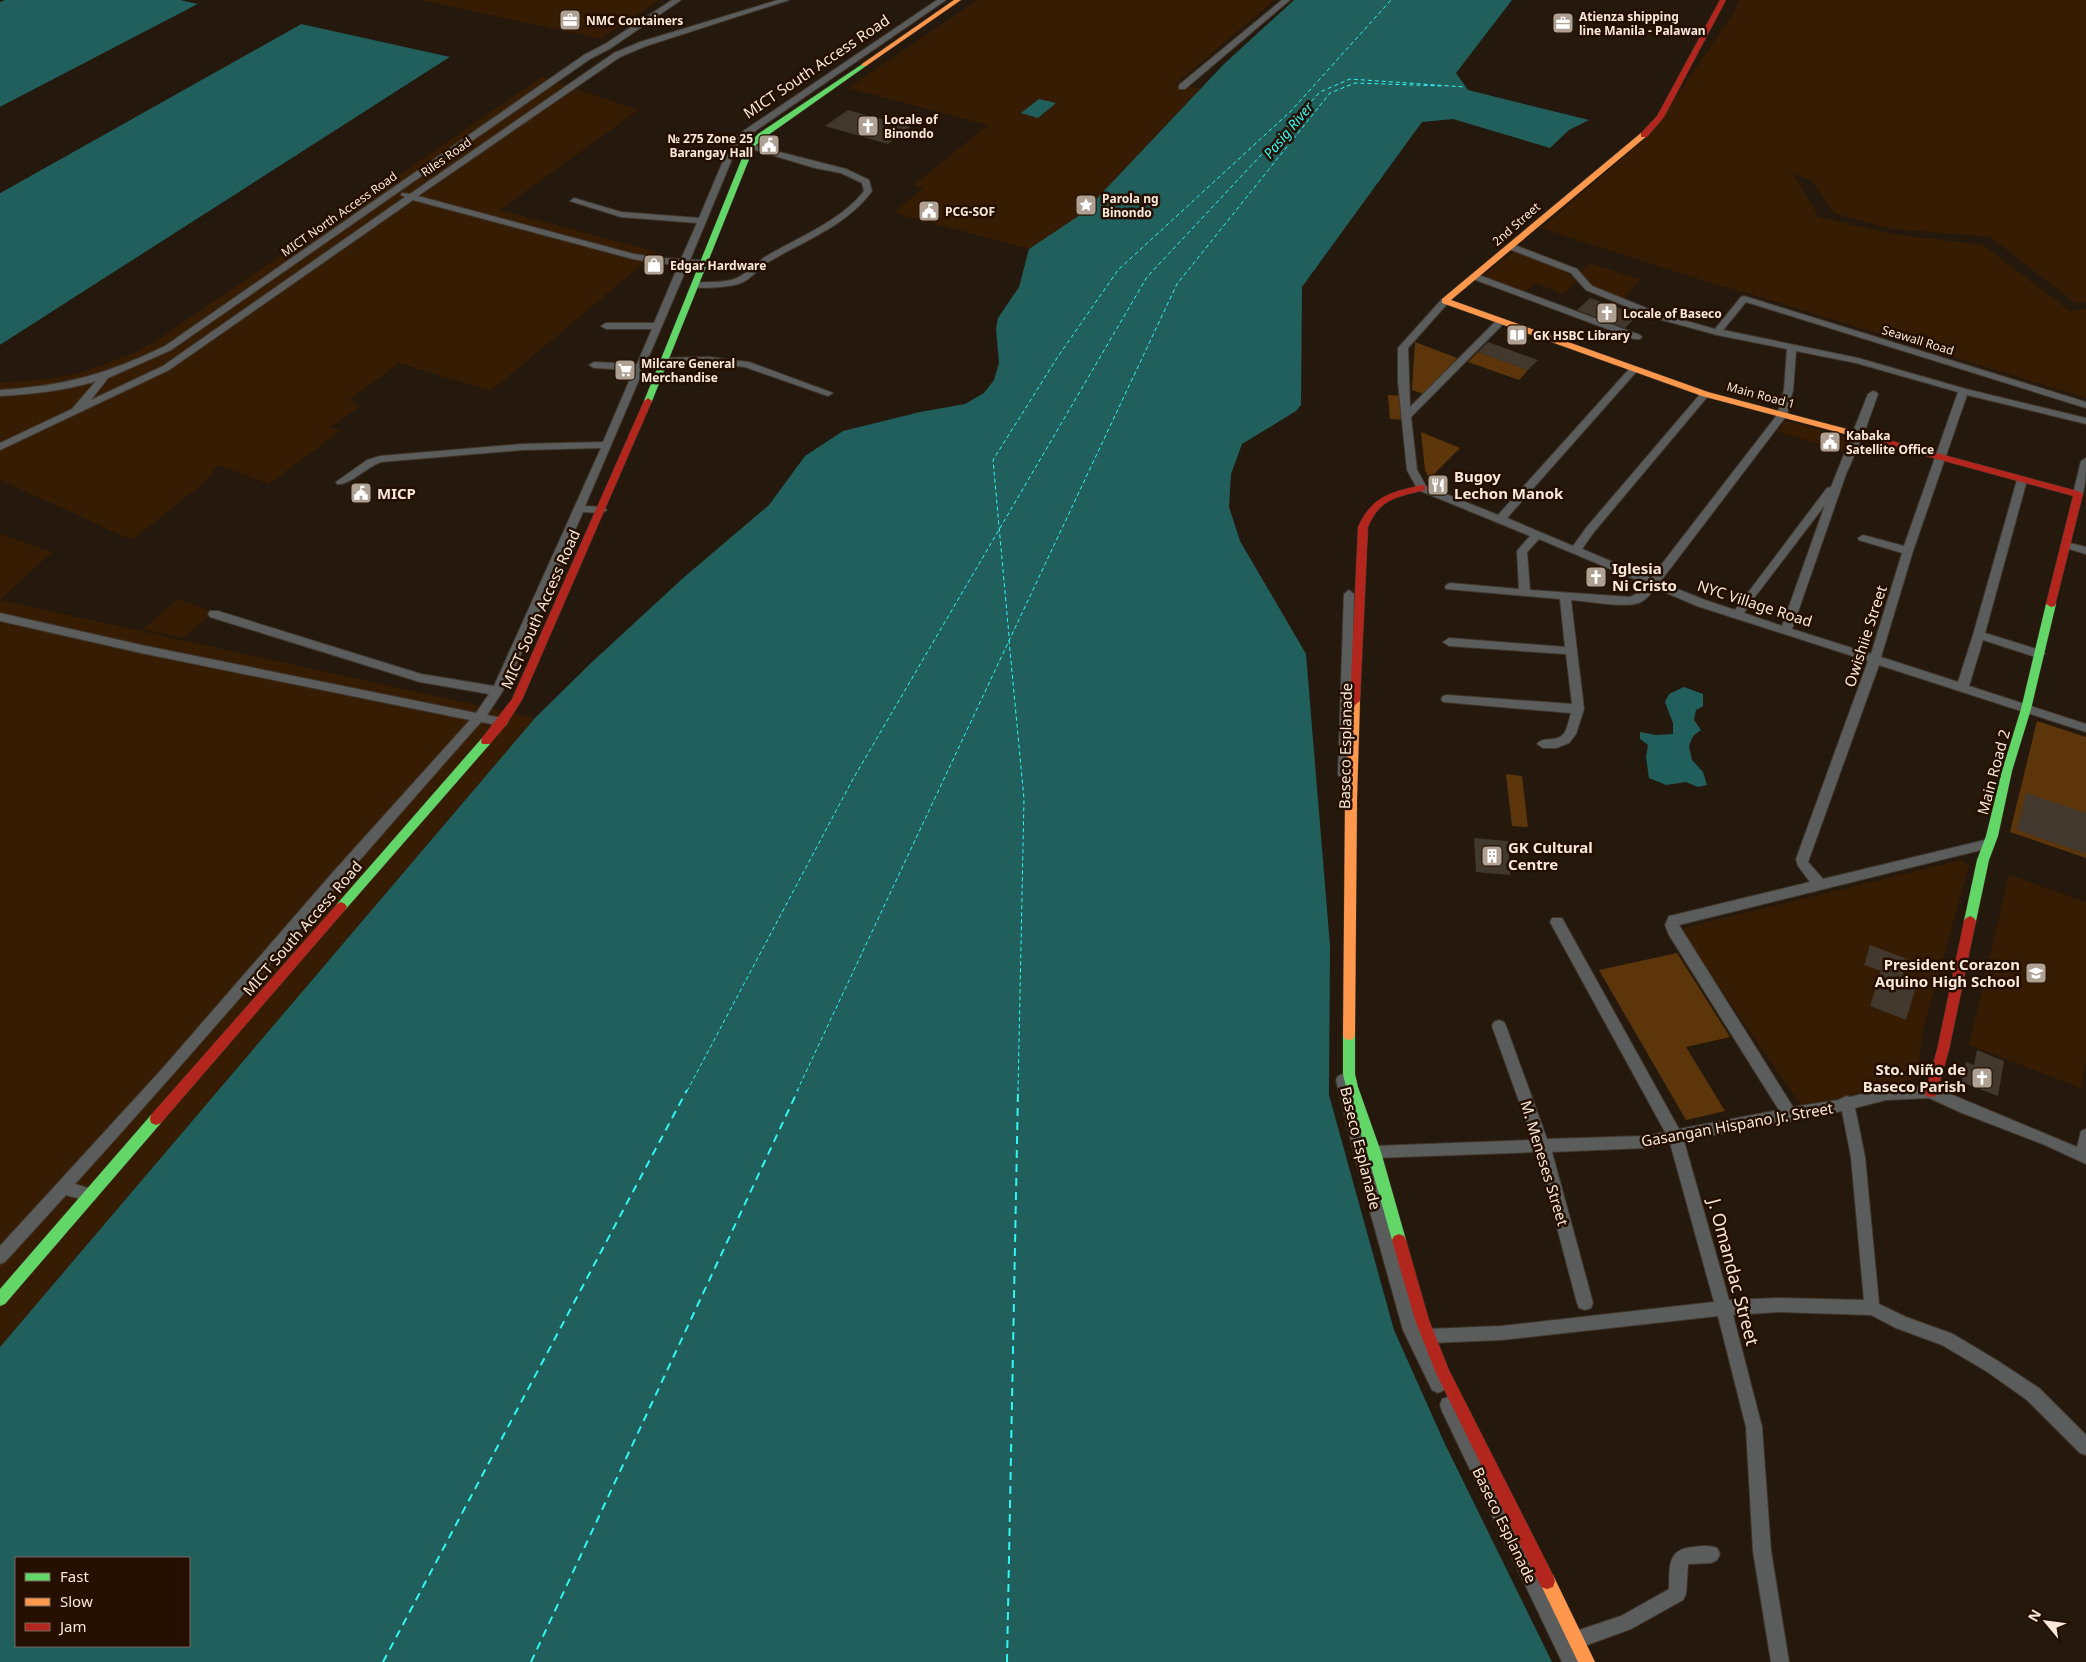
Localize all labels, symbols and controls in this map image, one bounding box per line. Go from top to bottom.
office icon: NMC Containers [558,8,582,32]
place label: Atienza shipping line Manila - Palawan [1579,8,1706,39]
street label: MICT South Access Road [739,10,893,122]
office icon: Atienza shipping line Manila - Palawan [1551,11,1575,35]
place label: NMC Containers [586,12,683,29]
water label: Pasig River [1259,98,1317,162]
place label: Locale of Binondo [884,111,939,142]
church icon: Locale of Binondo [856,114,880,138]
place label: № 275 Zone 25 Barangay Hall [668,130,753,161]
street label: Riles Road [417,133,475,181]
public building icon: № 275 Zone 25 Barangay Hall [757,133,781,157]
street label: MICT North Access Road [278,167,400,261]
place label: Parola ng Binondo [1102,190,1159,221]
place icon: Parola ng Binondo [1074,193,1098,217]
street label: 2nd Street [1488,198,1544,250]
public building icon: PCG-SOF [917,199,941,223]
place label: PCG-SOF [945,203,995,220]
shop icon: Edgar Hardware [642,253,666,277]
place label: Edgar Hardware [670,257,766,274]
church icon: Locale of Baseco [1595,301,1619,325]
place label: Locale of Baseco [1623,305,1722,322]
street label: Seawall Road [1880,321,1956,359]
library icon: GK HSBC Library [1505,323,1529,347]
place label: GK HSBC Library [1533,327,1630,344]
place label: Milcare General Merchandise [641,355,735,386]
supermarket icon: Milcare General Merchandise [613,358,637,382]
street label: Main Road 1 [1725,378,1797,412]
place label: Kabaka Satellite Office [1846,427,1934,458]
public building icon: Kabaka Satellite Office [1818,430,1842,454]
place label: Bugoy Lechon Manok [1454,466,1564,503]
restaurant icon: Bugoy Lechon Manok [1426,473,1450,497]
public building icon: MICP [349,481,373,505]
place label: MICP [377,483,416,503]
street label: MICT South Access Road [496,526,584,692]
place label: Iglesia Ni Cristo [1612,558,1677,595]
church icon: Iglesia Ni Cristo [1584,565,1608,589]
street label: NYC Village Road [1695,575,1815,631]
street label: Owishiie Street [1839,582,1891,689]
street label: Baseco Esplanade [1334,683,1356,809]
street label: Main Road 2 [1972,727,2014,817]
place label: GK Cultural Centre [1508,837,1593,874]
building icon: GK Cultural Centre [1480,844,1504,868]
street label: MICT South Access Road [238,856,366,1000]
place label: President Corazon Aquino High School [1875,954,2020,991]
school or university icon: President Corazon Aquino High School [2024,961,2048,985]
place label: Sto. Niño de Baseco Parish [1863,1059,1966,1096]
church icon: Sto. Niño de Baseco Parish [1970,1066,1994,1090]
street label: Baseco Esplanade [1336,1084,1386,1212]
street label: Gasangan Hispano Jr. Street [1639,1097,1835,1151]
street label: M. Meneses Street [1516,1098,1574,1229]
street label: J. Omandac Street [1702,1194,1765,1349]
street label: Baseco Esplanade [1468,1464,1542,1586]
legend [15,1557,190,1647]
text: Fast [60,1566,89,1586]
text: Slow [60,1591,93,1611]
north arrow [2021,1597,2071,1647]
text: N [2023,1606,2045,1625]
text: Jam [58,1616,87,1636]

